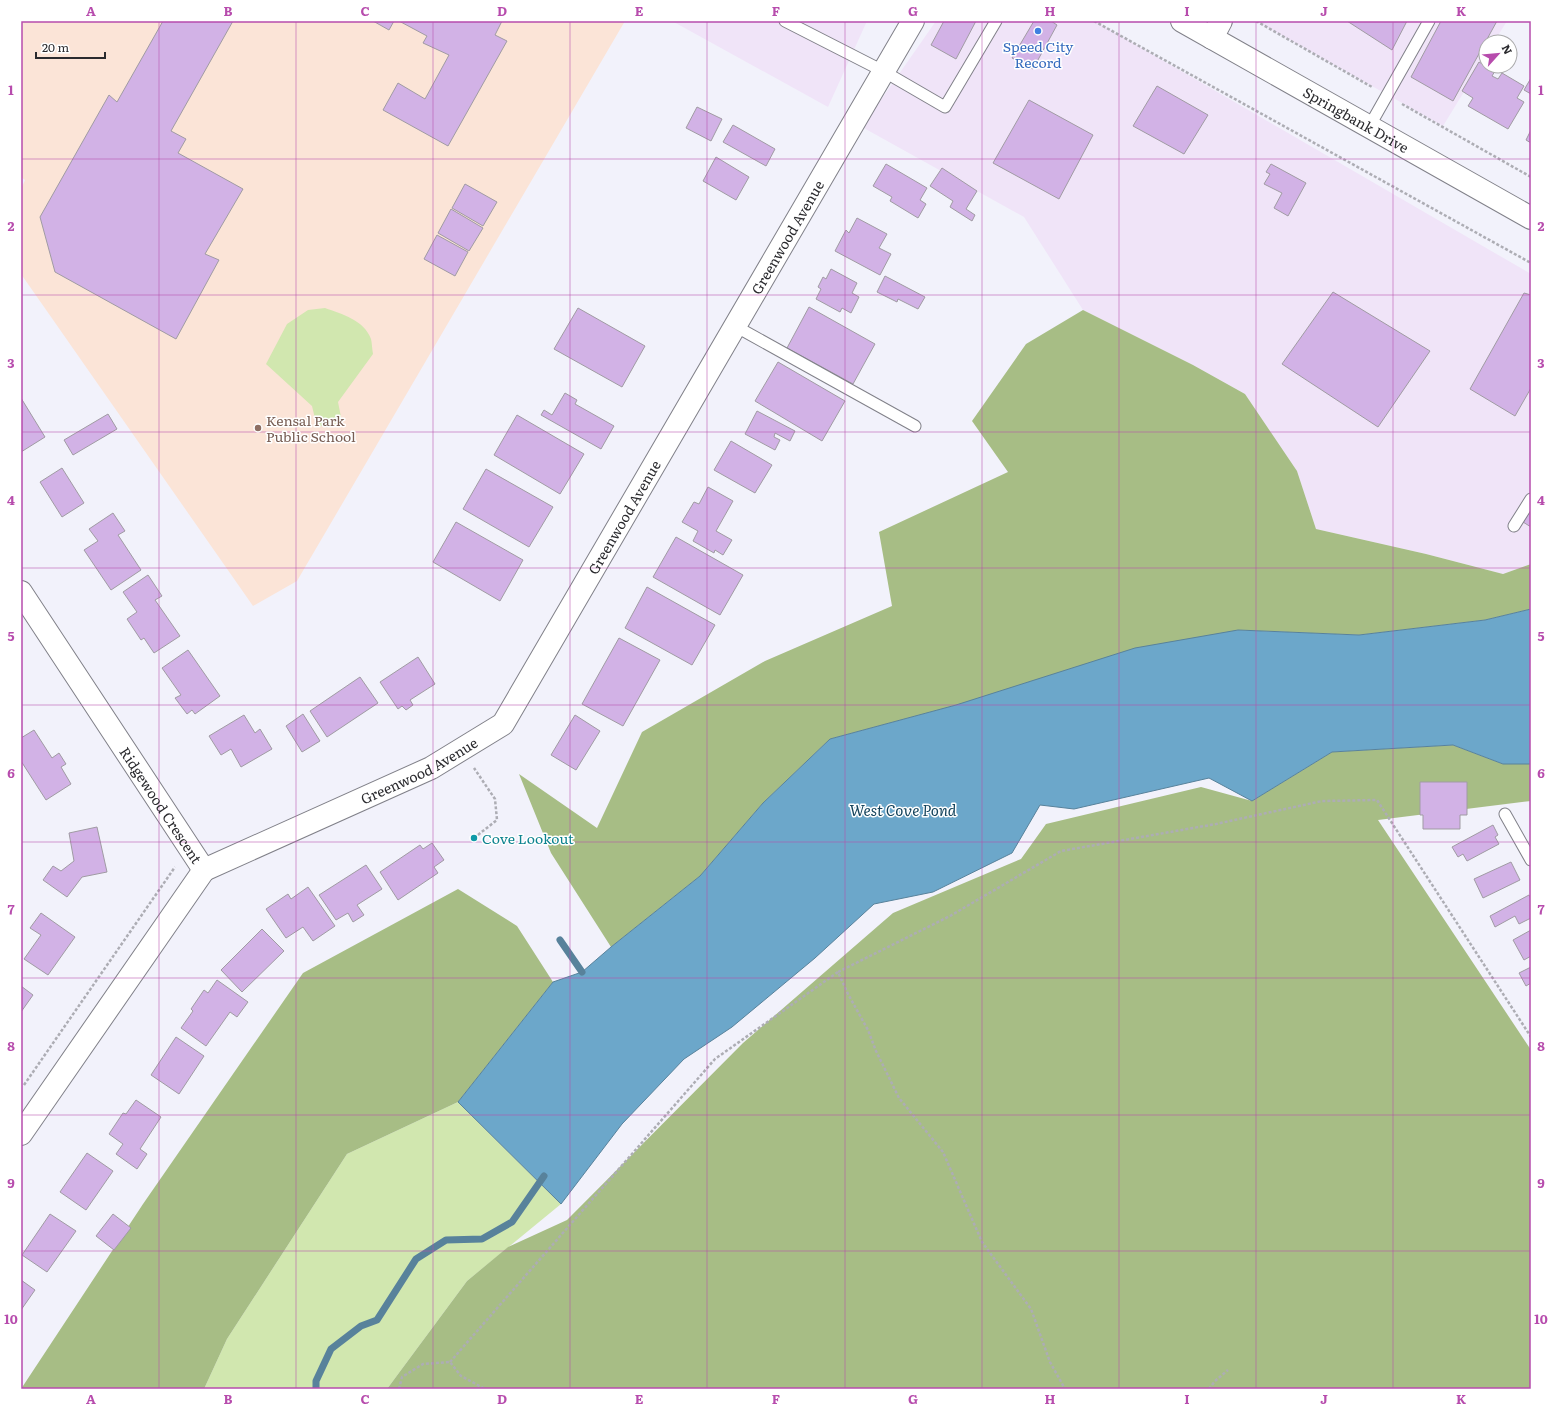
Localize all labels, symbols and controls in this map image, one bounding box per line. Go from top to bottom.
text: A [86,1,96,20]
text: B [224,1,233,20]
text: C [360,1,370,20]
text: D [497,1,507,20]
text: E [635,1,644,20]
text: F [772,1,780,20]
text: G [908,1,918,20]
text: H [1045,1,1056,20]
text: I [1184,1,1190,20]
text: J [1320,1,1328,20]
text: K [1456,1,1467,20]
marker: Speed City Record [1033,26,1043,36]
scale bar [36,34,105,60]
north arrow [1478,34,1518,74]
place label: Speed City Record [1003,36,1074,72]
text: 20 m [42,38,69,56]
text: N [1499,41,1517,57]
text: 1 [8,80,14,99]
text: 1 [1538,80,1544,99]
street label: Springbank Drive [1300,81,1413,157]
street label: Greenwood Avenue [746,176,828,298]
text: 2 [8,216,15,235]
text: 2 [1538,216,1545,235]
text: 3 [7,353,15,372]
text: 3 [1537,353,1545,372]
place label: Kensal Park Public School [266,410,356,446]
marker: Kensal Park Public School [253,423,263,433]
street label: Greenwood Avenue [583,456,665,578]
text: 4 [7,490,15,509]
text: 4 [1537,490,1545,509]
text: 5 [7,626,15,645]
text: 5 [1537,626,1545,645]
street label: Greenwood Avenue [357,732,481,808]
street label: Ridgewood Crescent [115,743,207,868]
text: 6 [7,763,15,782]
text: 6 [1537,763,1545,782]
water label: West Cove Pond [850,798,957,821]
place label: Cove Lookout [482,828,574,848]
marker: Cove Lookout [469,833,479,843]
text: 7 [7,899,15,918]
text: 7 [1537,899,1545,918]
text: 8 [7,1036,15,1055]
text: 8 [1537,1036,1545,1055]
text: 9 [7,1173,15,1192]
text: 9 [1537,1173,1545,1192]
text: 10 [4,1309,18,1328]
text: 10 [1534,1309,1548,1328]
text: A [86,1389,96,1408]
text: B [224,1389,233,1408]
text: C [360,1389,370,1408]
text: D [497,1389,507,1408]
text: E [635,1389,644,1408]
text: F [772,1389,780,1408]
text: G [908,1389,918,1408]
text: H [1045,1389,1056,1408]
text: I [1184,1389,1190,1408]
text: J [1320,1389,1328,1408]
text: K [1456,1389,1467,1408]

